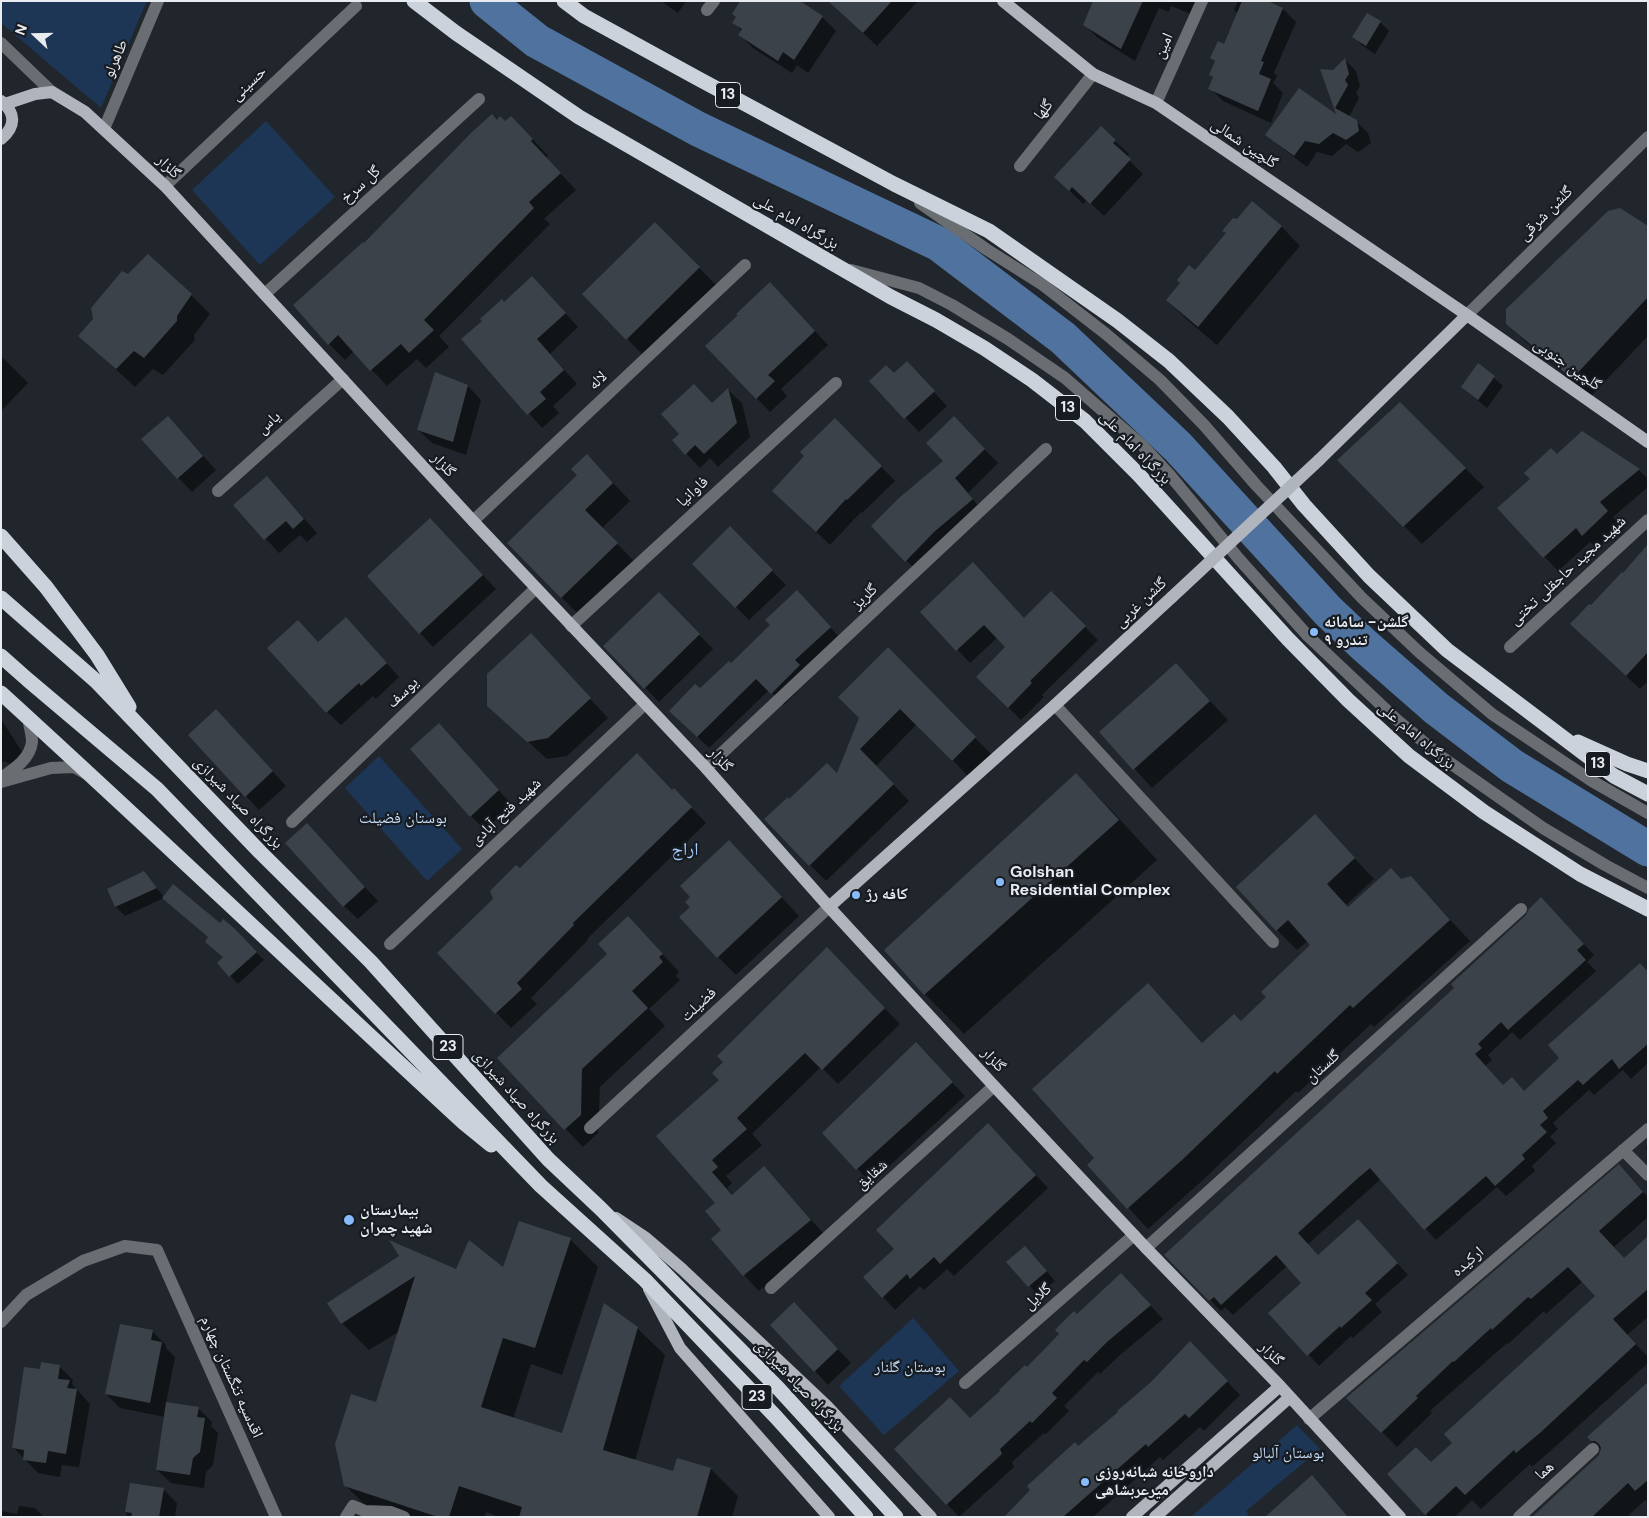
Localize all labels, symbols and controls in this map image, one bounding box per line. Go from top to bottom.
north arrow [10,10,60,60]
text: N [11,22,31,38]
street label: امین [1150,30,1178,62]
street label: طاهرلو [99,37,133,81]
street label: حسینی [227,63,271,105]
road number: 13 [716,82,740,108]
street label: گلها [1030,96,1058,124]
street label: گلچین شمالی [1207,115,1281,173]
street label: گلزار [152,151,184,183]
street label: گل سرخ [337,162,385,208]
street label: گلشن شرقی [1515,183,1577,245]
street label: بزرگراه امام علی [750,190,842,254]
street label: گلچین جنوبی [1529,335,1605,395]
street label: لاله [585,368,611,394]
road number: 13 [1056,396,1080,420]
street label: یاس [253,407,285,439]
street label: بزرگراه امام علی [1095,407,1175,489]
street label: گلزار [427,449,459,481]
street label: فاوانیا [673,473,713,511]
street label: شهید مجید حاجقلی تختی [1506,512,1630,630]
street label: گلشن غربی [1111,574,1171,632]
street label: گلریز [848,580,882,614]
place label: گلشن- سامانه ۹ تندرو [1324,613,1409,651]
marker: گلشن- سامانه ۹ تندرو [1308,626,1320,638]
street label: یوسف [383,673,423,713]
street label: بزرگراه امام علی [1373,698,1459,774]
street label: گلزار [704,744,736,776]
road number: 13 [1586,752,1610,776]
street label: بزرگراه صیاد شیرازی [189,753,287,853]
street label: شهید فتح آبادی [466,774,546,850]
park label: بوستان فضیلت [359,809,447,829]
district label: اراج [672,839,698,861]
place label: Golshan Residential Complex [1010,863,1170,901]
marker: Golshan Residential Complex [994,876,1006,888]
place label: کافه رژ [866,885,908,905]
marker: کافه رژ [850,889,862,901]
street label: فضیلت [677,984,721,1026]
road number: 23 [433,1034,463,1060]
street label: گلزار [977,1044,1009,1076]
street label: بزرگراه صیاد شیرازی [469,1046,563,1148]
street label: گلستان [1302,1046,1344,1088]
street label: شقایق [852,1156,892,1194]
place label: بیمارستان شهید چمران [360,1201,432,1239]
marker: بیمارستان شهید چمران [342,1213,356,1227]
street label: ارکیده [1448,1243,1488,1281]
street label: گلایل [1020,1279,1056,1315]
street label: اقدسیه تنگستان چهارم [195,1313,267,1441]
street label: بزرگراه صیاد شیرازی [750,1336,848,1436]
street label: گلزار [1255,1338,1287,1370]
park label: بوستان گلنار [874,1358,946,1378]
road number: 23 [742,1384,772,1410]
park label: بوستان آلبالو [1252,1444,1324,1464]
street label: هما [1532,1458,1558,1484]
place label: داروخانه شبانه‌روزی میرعربشاهی [1095,1463,1214,1501]
marker: داروخانه شبانه‌روزی میرعربشاهی [1079,1476,1091,1488]

